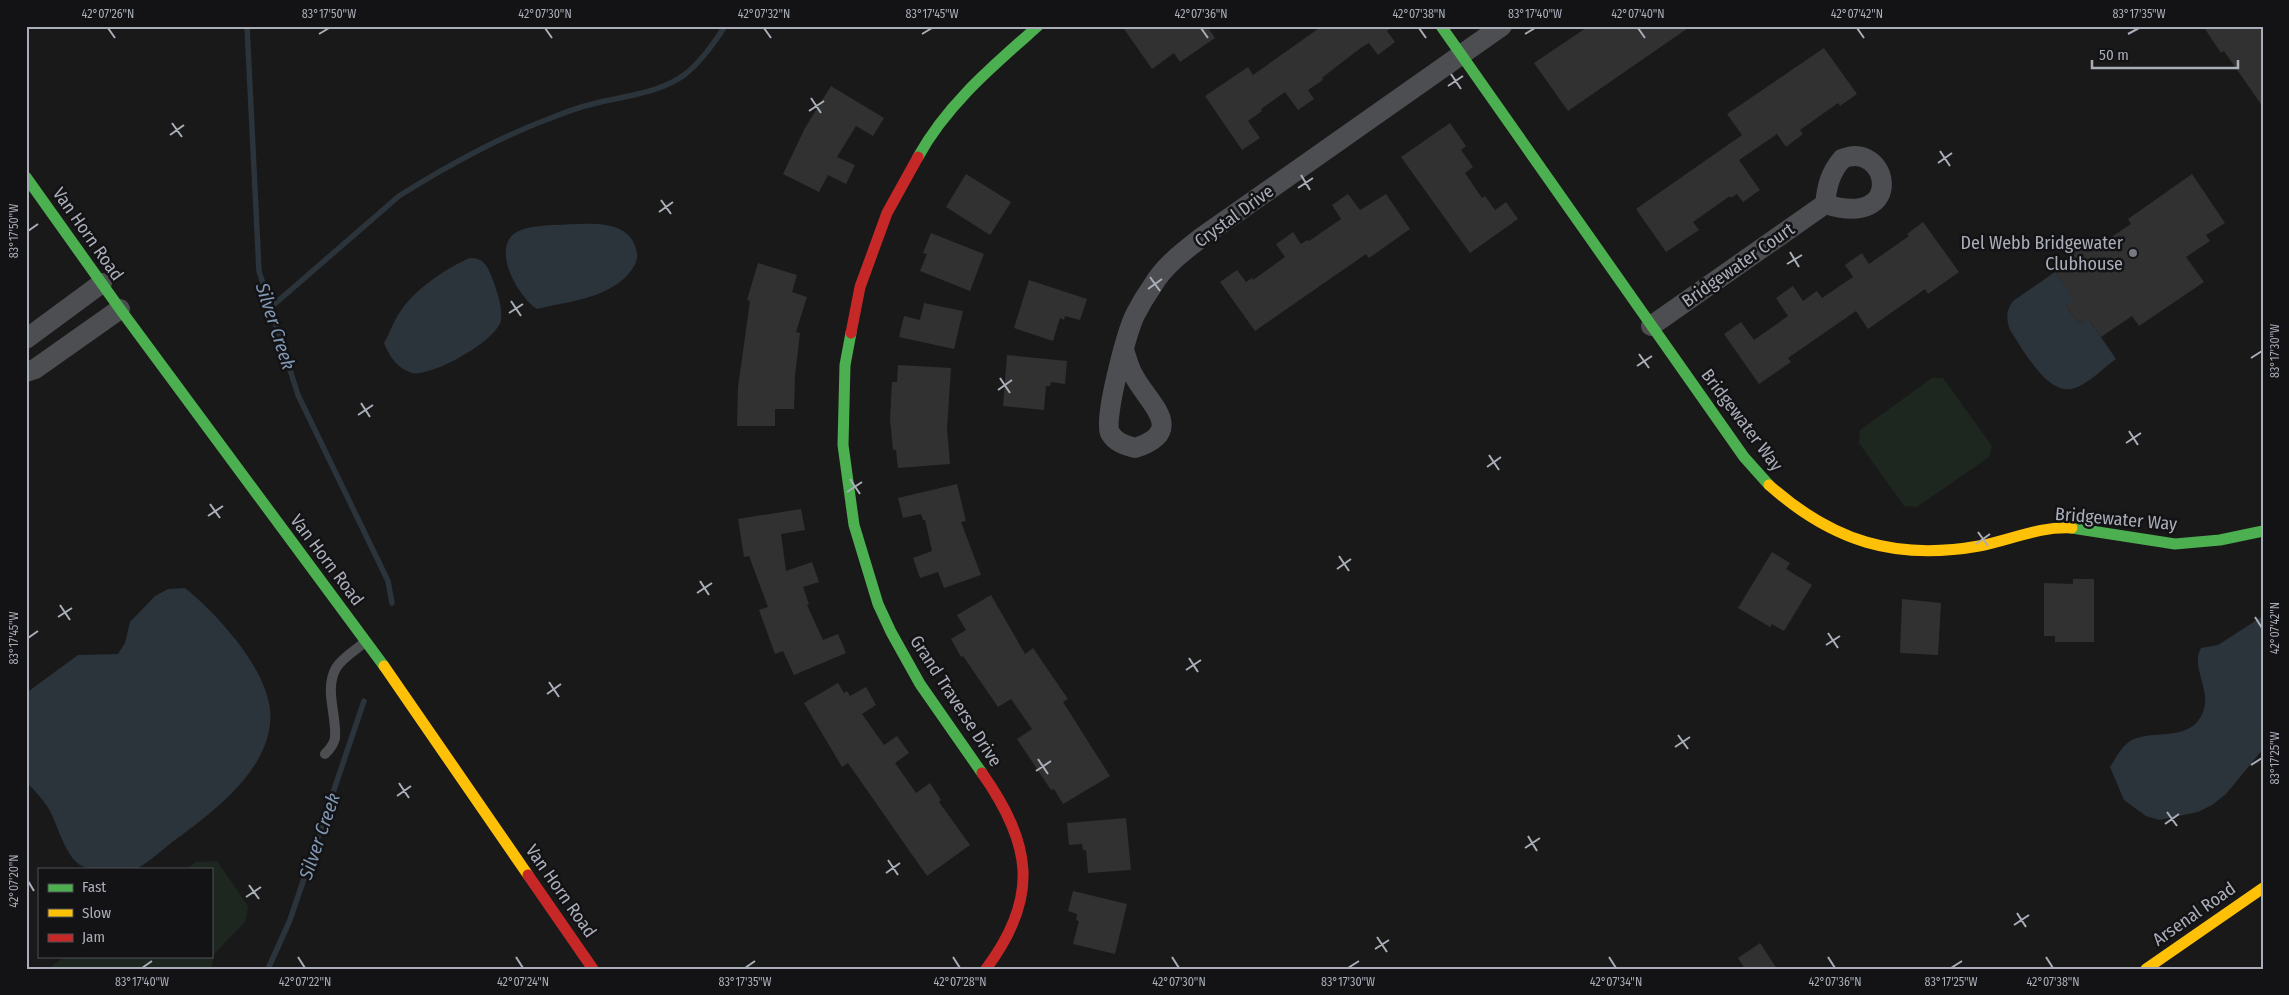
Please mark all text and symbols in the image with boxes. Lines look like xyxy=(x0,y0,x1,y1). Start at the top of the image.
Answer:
text: 42°07'26"N xyxy=(82,7,134,21)
text: 83°17'50"W xyxy=(302,7,356,21)
text: 42°07'30"N xyxy=(518,7,572,21)
text: 42°07'32"N xyxy=(738,7,790,21)
text: 83°17'45"W xyxy=(906,7,959,21)
text: 42°07'36"N xyxy=(1175,7,1227,21)
text: 42°07'38"N xyxy=(1392,7,1446,21)
text: 83°17'40"W xyxy=(1508,7,1562,21)
text: 42°07'40"N xyxy=(1611,7,1665,21)
text: 42°07'42"N xyxy=(1831,7,1883,21)
text: 83°17'35"W xyxy=(2112,7,2166,21)
scale bar xyxy=(2092,38,2238,70)
text: 50 m xyxy=(2099,46,2129,64)
street label: Crystal Drive xyxy=(1190,180,1278,252)
street label: Van Horn Road xyxy=(48,183,128,285)
text: 83°17'50"W xyxy=(7,204,21,258)
street label: Bridgewater Court xyxy=(1677,218,1799,312)
place label: Del Webb Bridgewater Clubhouse xyxy=(1961,232,2124,275)
marker: Del Webb Bridgewater Clubhouse xyxy=(2127,247,2139,259)
water label: Silver Creek xyxy=(250,279,300,372)
text: 83°17'30"W xyxy=(2268,324,2282,378)
street label: Bridgewater Way xyxy=(1696,365,1788,475)
street label: Bridgewater Way xyxy=(2054,503,2178,535)
street label: Van Horn Road xyxy=(286,510,368,610)
text: 42°07'42"N xyxy=(2268,602,2282,654)
text: 83°17'45"W xyxy=(7,611,21,665)
street label: Grand Traverse Drive xyxy=(905,631,1007,771)
text: 83°17'25"W xyxy=(2268,731,2282,785)
water label: Silver Creek xyxy=(294,790,345,883)
street label: Van Horn Road xyxy=(521,840,601,942)
text: 42°07'20"N xyxy=(7,854,21,908)
legend xyxy=(38,868,212,958)
street label: Arsenal Road xyxy=(2148,877,2240,951)
text: Fast xyxy=(82,878,106,896)
text: Slow xyxy=(82,904,111,922)
text: Jam xyxy=(82,928,105,946)
text: 83°17'40"W xyxy=(115,975,169,989)
text: 42°07'22"N xyxy=(279,975,331,989)
text: 42°07'24"N xyxy=(497,975,549,989)
text: 83°17'35"W xyxy=(718,975,772,989)
text: 42°07'28"N xyxy=(934,975,986,989)
text: 42°07'30"N xyxy=(1152,975,1206,989)
text: 83°17'30"W xyxy=(1321,975,1375,989)
text: 42°07'34"N xyxy=(1590,975,1642,989)
text: 42°07'36"N xyxy=(1809,975,1861,989)
text: 83°17'25"W xyxy=(1924,975,1978,989)
text: 42°07'38"N xyxy=(2026,975,2080,989)

